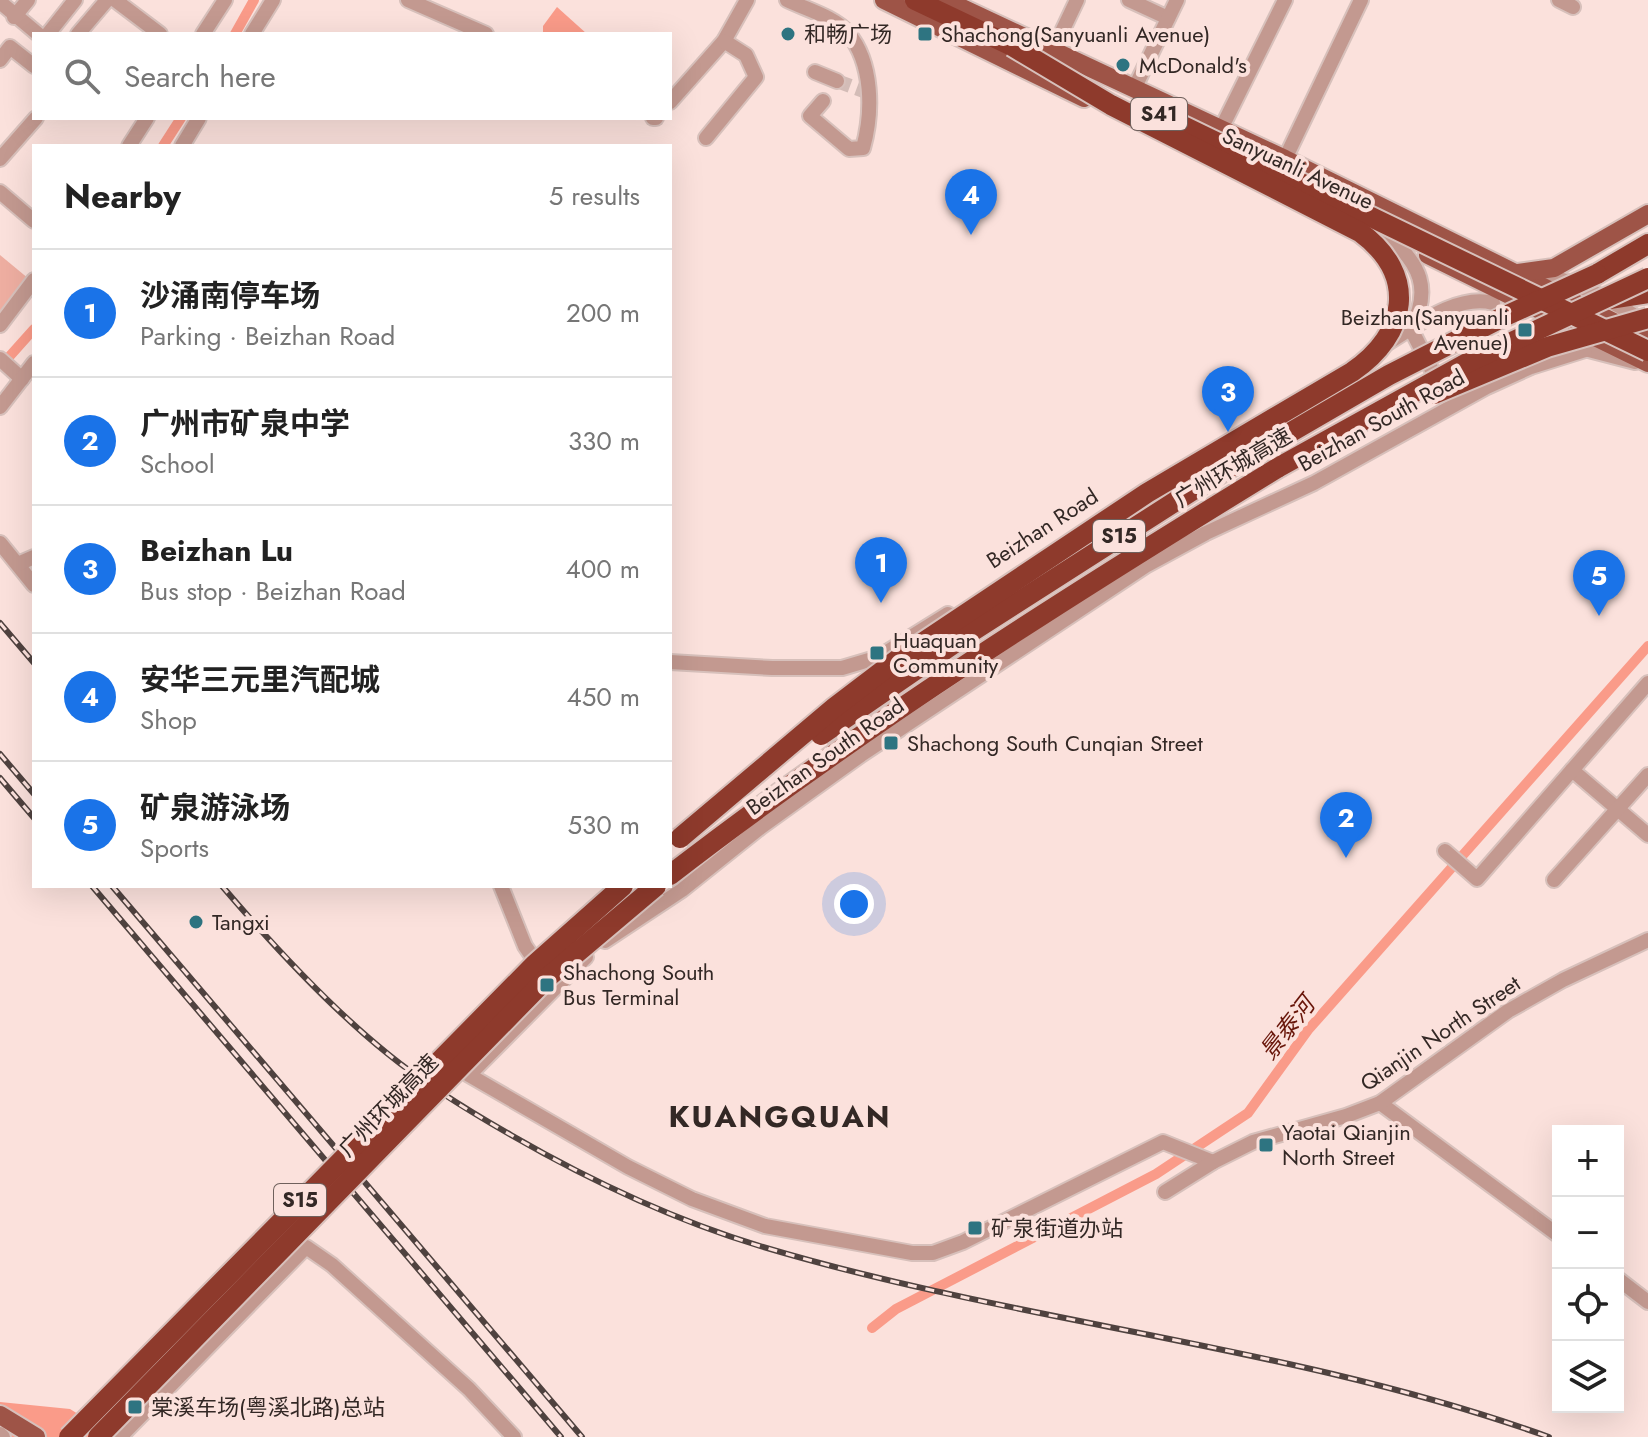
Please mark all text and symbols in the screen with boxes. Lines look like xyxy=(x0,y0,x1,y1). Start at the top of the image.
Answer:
place label: 和畅广场 xyxy=(804,18,892,50)
place label: Shachong(Sanyuanli Avenue) xyxy=(941,18,1210,50)
marker: 和畅广场 xyxy=(779,25,797,43)
marker: Shachong(Sanyuanli Avenue) xyxy=(916,25,934,43)
search box xyxy=(32,32,672,120)
place label: McDonald's xyxy=(1139,49,1247,81)
icon: search xyxy=(60,54,104,98)
text: Search here xyxy=(124,55,276,98)
marker: McDonald's xyxy=(1114,56,1132,74)
road number: S41 xyxy=(1131,98,1187,130)
street label: Sanyuanli Avenue xyxy=(1217,119,1379,217)
pin: 4 xyxy=(945,169,997,235)
text: Nearby xyxy=(64,172,181,221)
text: 5 results xyxy=(549,177,640,215)
text: 沙涌南停车场 xyxy=(140,274,320,317)
text: 1 xyxy=(83,294,97,332)
text: 200 m xyxy=(566,294,640,332)
place label: Beizhan(Sanyuanli Avenue) xyxy=(1341,301,1509,358)
text: Parking · Beizhan Road xyxy=(140,317,395,355)
marker: Beizhan(Sanyuanli Avenue) xyxy=(1516,321,1534,339)
street label: Beizhan South Road xyxy=(1292,361,1470,479)
pin: 3 xyxy=(1202,366,1254,432)
text: 广州市矿泉中学 xyxy=(140,402,350,445)
street label: 广州环城高速 xyxy=(1168,419,1298,515)
text: 2 xyxy=(81,422,99,460)
text: 330 m xyxy=(568,422,640,460)
text: School xyxy=(140,445,215,483)
street label: Beizhan Road xyxy=(980,480,1104,576)
road number: S15 xyxy=(1093,520,1145,552)
text: Beizhan Lu xyxy=(140,529,293,572)
pin: 1 xyxy=(855,537,907,603)
text: 3 xyxy=(82,550,98,588)
text: 400 m xyxy=(566,550,640,588)
pin: 5 xyxy=(1573,550,1625,616)
text: Bus stop · Beizhan Road xyxy=(140,572,406,610)
place label: Huaquan Community xyxy=(893,624,999,681)
marker: Huaquan Community xyxy=(868,644,886,662)
text: 安华三元里汽配城 xyxy=(140,658,380,701)
text: 4 xyxy=(81,678,99,716)
text: 450 m xyxy=(566,678,640,716)
street label: Beizhan South Road xyxy=(740,689,910,823)
text: Shop xyxy=(140,701,197,739)
place label: Shachong South Cunqian Street xyxy=(907,727,1203,759)
marker: Shachong South Cunqian Street xyxy=(882,734,900,752)
text: 矿泉游泳场 xyxy=(140,786,290,829)
pin: 2 xyxy=(1320,792,1372,858)
text: 5 xyxy=(82,806,98,844)
text: 530 m xyxy=(567,806,640,844)
text: Sports xyxy=(140,829,209,867)
your location xyxy=(834,884,874,924)
place label: Tangxi xyxy=(212,906,270,938)
marker: Tangxi xyxy=(187,913,205,931)
place label: Shachong South Bus Terminal xyxy=(563,956,714,1013)
street label: Qianjin North Street xyxy=(1353,967,1527,1099)
marker: Shachong South Bus Terminal xyxy=(538,976,556,994)
water label: 景泰河 xyxy=(1251,986,1325,1067)
street label: 广州环城高速 xyxy=(331,1046,445,1164)
district label: KUANGQUAN xyxy=(668,1095,892,1138)
place label: Yaotai Qianjin North Street xyxy=(1282,1116,1411,1173)
map controls xyxy=(1552,1125,1624,1413)
button: + xyxy=(1552,1125,1624,1197)
marker: Yaotai Qianjin North Street xyxy=(1257,1136,1275,1154)
road number: S15 xyxy=(274,1184,326,1216)
button: − xyxy=(1552,1197,1624,1269)
place label: 矿泉街道办站 xyxy=(991,1212,1123,1244)
marker: 矿泉街道办站 xyxy=(966,1219,984,1237)
button: locate xyxy=(1552,1269,1624,1341)
button: layers xyxy=(1552,1341,1624,1413)
place label: 棠溪车场(粤溪北路)总站 xyxy=(151,1391,385,1423)
marker: 棠溪车场(粤溪北路)总站 xyxy=(126,1398,144,1416)

